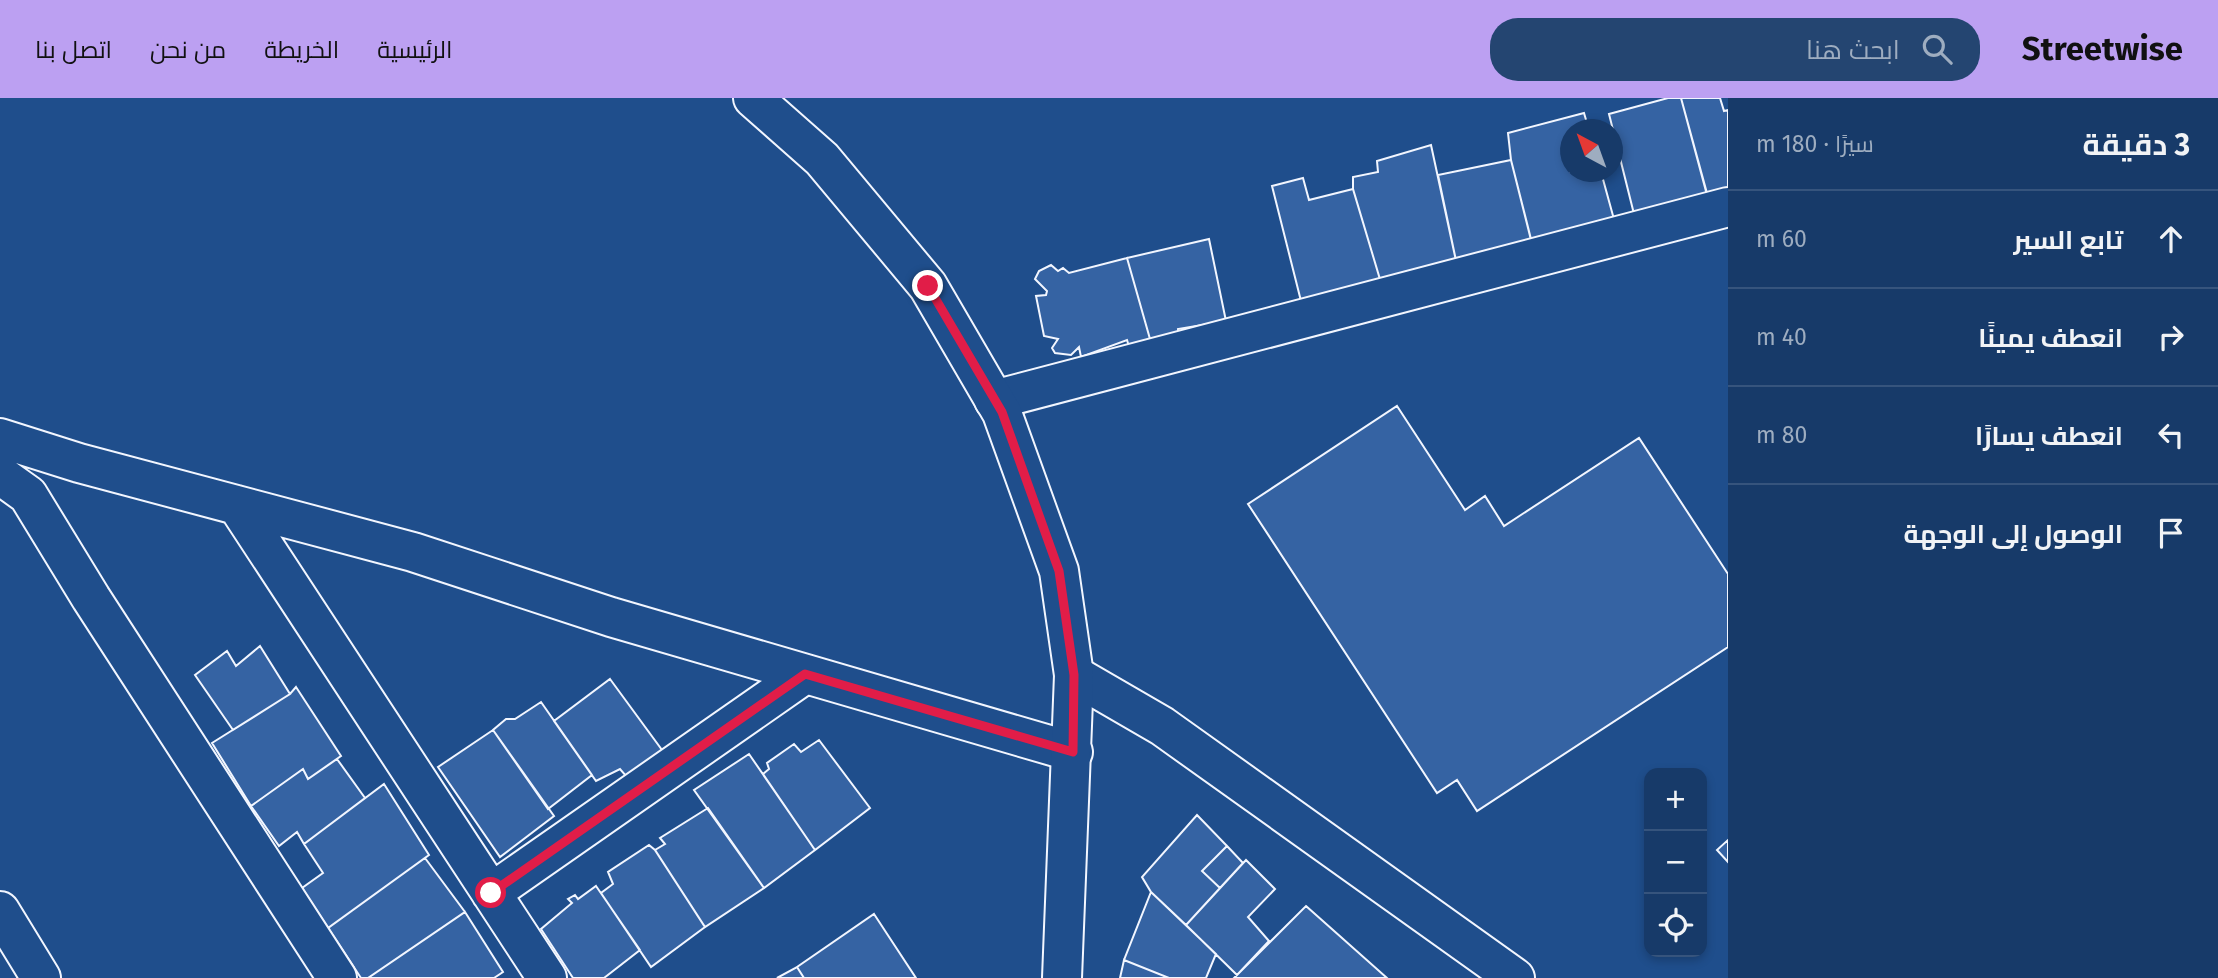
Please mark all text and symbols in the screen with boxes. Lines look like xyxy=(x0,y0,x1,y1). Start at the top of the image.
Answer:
search box xyxy=(1490,18,1980,81)
text: Streetwise xyxy=(2022,29,2183,69)
icon: search xyxy=(1918,30,1956,68)
text: ابحث هنا xyxy=(1806,35,1900,66)
text: اتصل بنا xyxy=(35,36,112,64)
text: من نحن xyxy=(150,36,226,64)
text: الخريطة xyxy=(264,36,339,64)
text: الرئيسية xyxy=(377,36,452,64)
north arrow xyxy=(1560,119,1623,182)
text: 3 دقيقة xyxy=(2082,127,2190,163)
text: سيرًا · 180 m xyxy=(1756,130,1874,158)
icon: ahead xyxy=(2152,220,2190,258)
text: 60 m xyxy=(1756,225,1807,253)
text: تابع السير xyxy=(2013,225,2123,256)
route end xyxy=(912,270,943,301)
icon: right xyxy=(2152,318,2190,356)
text: 40 m xyxy=(1756,323,1807,351)
text: انعطف يمينًا xyxy=(1978,323,2123,354)
icon: left xyxy=(2152,416,2190,454)
text: 80 m xyxy=(1756,421,1807,449)
text: انعطف يسارًا xyxy=(1975,421,2123,452)
icon: arrive xyxy=(2152,514,2190,552)
text: الوصول إلى الوجهة xyxy=(1904,519,2123,550)
map controls xyxy=(1644,768,1707,957)
button: + xyxy=(1644,768,1707,831)
button: − xyxy=(1644,831,1707,894)
route start xyxy=(475,877,506,908)
button: locate xyxy=(1644,894,1707,957)

